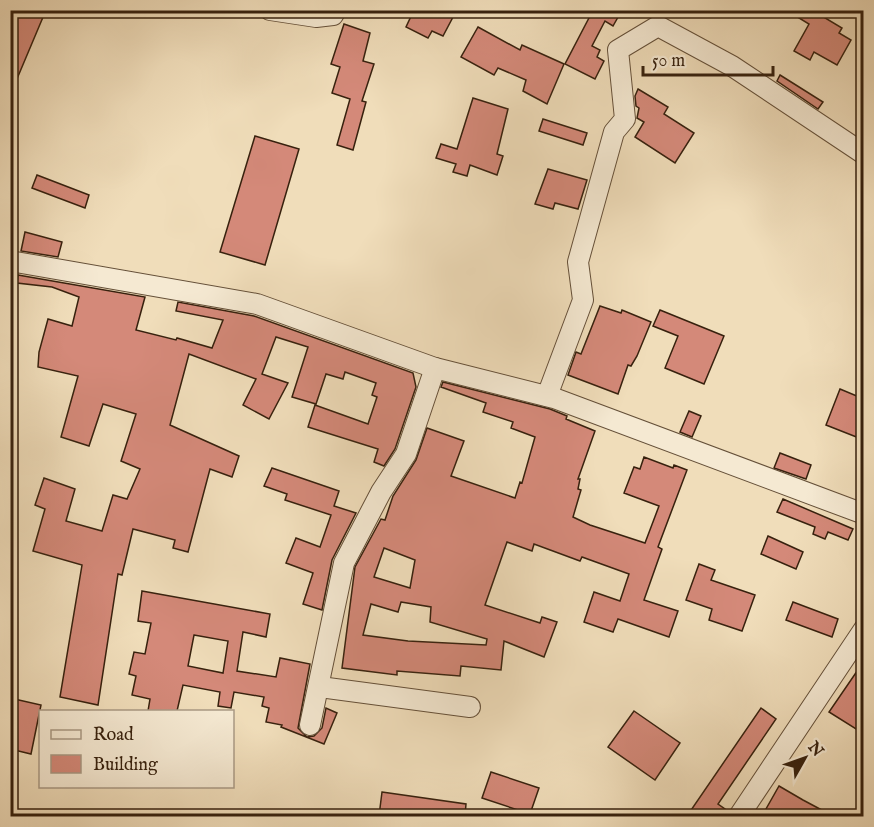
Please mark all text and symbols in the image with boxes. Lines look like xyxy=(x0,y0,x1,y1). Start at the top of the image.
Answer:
scale bar xyxy=(643,39,774,77)
text: 50 m xyxy=(652,50,685,73)
legend xyxy=(39,710,234,788)
text: Road xyxy=(93,724,134,747)
north arrow xyxy=(775,728,835,788)
text: N xyxy=(802,737,827,761)
text: Building xyxy=(93,754,158,777)

